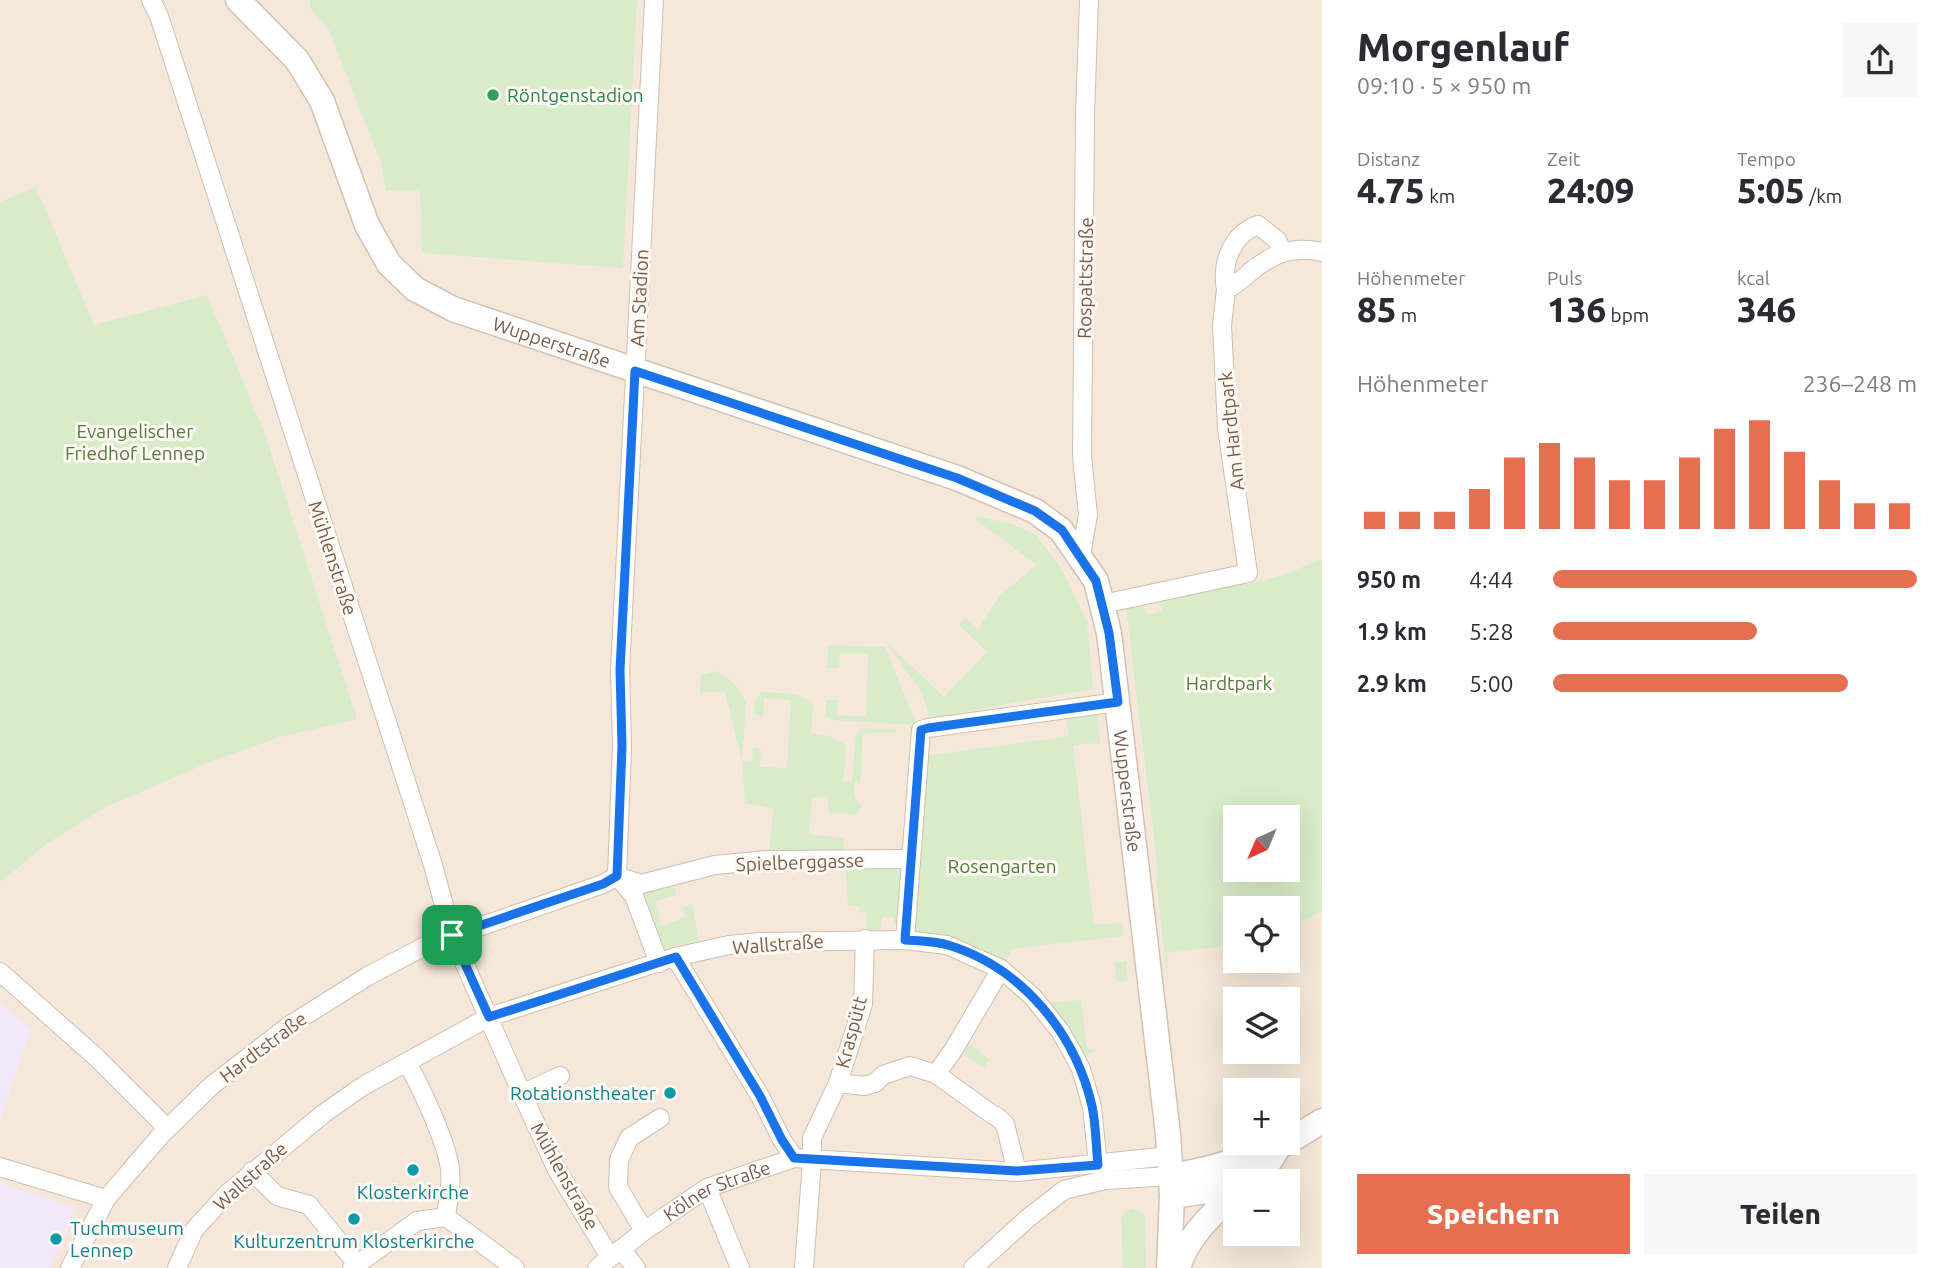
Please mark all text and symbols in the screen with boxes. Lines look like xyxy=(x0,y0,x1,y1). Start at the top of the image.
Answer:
button: share xyxy=(1843,23,1917,97)
text: Morgenlauf xyxy=(1357,26,1569,68)
text: 09:10 · 5 × 950 m xyxy=(1357,73,1531,98)
place label: Röntgenstadion xyxy=(507,84,644,106)
marker: Röntgenstadion xyxy=(485,87,501,103)
text: Distanz xyxy=(1357,148,1420,170)
text: Zeit xyxy=(1547,148,1580,170)
text: Tempo xyxy=(1737,148,1796,170)
text: 4.75 xyxy=(1357,170,1425,210)
text: 24:09 xyxy=(1547,170,1635,210)
text: 5:05 xyxy=(1737,170,1805,210)
text: km xyxy=(1425,185,1455,207)
text: /km xyxy=(1805,185,1842,207)
street label: Rospattstraße xyxy=(1073,217,1097,339)
street label: Am Stadion xyxy=(625,249,653,347)
text: Höhenmeter xyxy=(1357,267,1466,289)
text: Puls xyxy=(1547,267,1582,289)
text: kcal xyxy=(1737,267,1770,289)
text: 85 xyxy=(1357,289,1396,329)
text: 136 xyxy=(1547,289,1606,329)
text: 346 xyxy=(1737,289,1796,329)
text: m xyxy=(1396,304,1417,326)
text: bpm xyxy=(1606,304,1649,326)
street label: Wupperstraße xyxy=(490,312,613,372)
street label: Am Hardtpark xyxy=(1214,370,1248,492)
text: Höhenmeter xyxy=(1357,371,1488,396)
text: 236–248 m xyxy=(1803,371,1917,396)
park label: Evangelischer Friedhof Lennep xyxy=(65,420,205,464)
street label: Mühlenstraße xyxy=(304,498,362,618)
text: 950 m xyxy=(1357,567,1421,592)
text: 4:44 xyxy=(1469,567,1514,592)
text: 1.9 km xyxy=(1357,619,1427,644)
text: 5:28 xyxy=(1469,619,1514,644)
text: 2.9 km xyxy=(1357,671,1427,696)
text: 5:00 xyxy=(1469,671,1514,696)
park label: Hardtpark xyxy=(1186,672,1273,694)
street label: Wupperstraße xyxy=(1110,729,1146,853)
north arrow xyxy=(1223,805,1300,882)
map controls xyxy=(1223,805,1300,1246)
street label: Spielberggasse xyxy=(735,849,865,875)
park label: Rosengarten xyxy=(947,855,1057,877)
button: locate xyxy=(1223,896,1300,973)
pin xyxy=(422,905,482,965)
icon: arrive xyxy=(433,916,471,954)
street label: Wallstraße xyxy=(732,930,824,958)
button: layers xyxy=(1223,987,1300,1064)
street label: Kraspütt xyxy=(831,993,871,1070)
street label: Hardtstraße xyxy=(215,1007,311,1087)
button: + xyxy=(1223,1078,1300,1155)
place label: Rotationstheater xyxy=(510,1082,656,1104)
marker: Rotationstheater xyxy=(662,1085,678,1101)
street label: Mühlenstraße xyxy=(526,1119,604,1233)
street label: Wallstraße xyxy=(209,1137,291,1215)
street label: Kölner Straße xyxy=(659,1156,773,1226)
marker: Klosterkirche xyxy=(405,1162,421,1178)
button: − xyxy=(1223,1169,1300,1246)
button: Speichern xyxy=(1357,1174,1630,1254)
button: Teilen xyxy=(1644,1174,1917,1254)
place label: Klosterkirche xyxy=(357,1181,469,1203)
marker: Kulturzentrum Klosterkirche xyxy=(346,1211,362,1227)
place label: Tuchmuseum Lennep xyxy=(70,1217,184,1261)
place label: Kulturzentrum Klosterkirche xyxy=(233,1230,475,1252)
marker: Tuchmuseum Lennep xyxy=(48,1231,64,1247)

